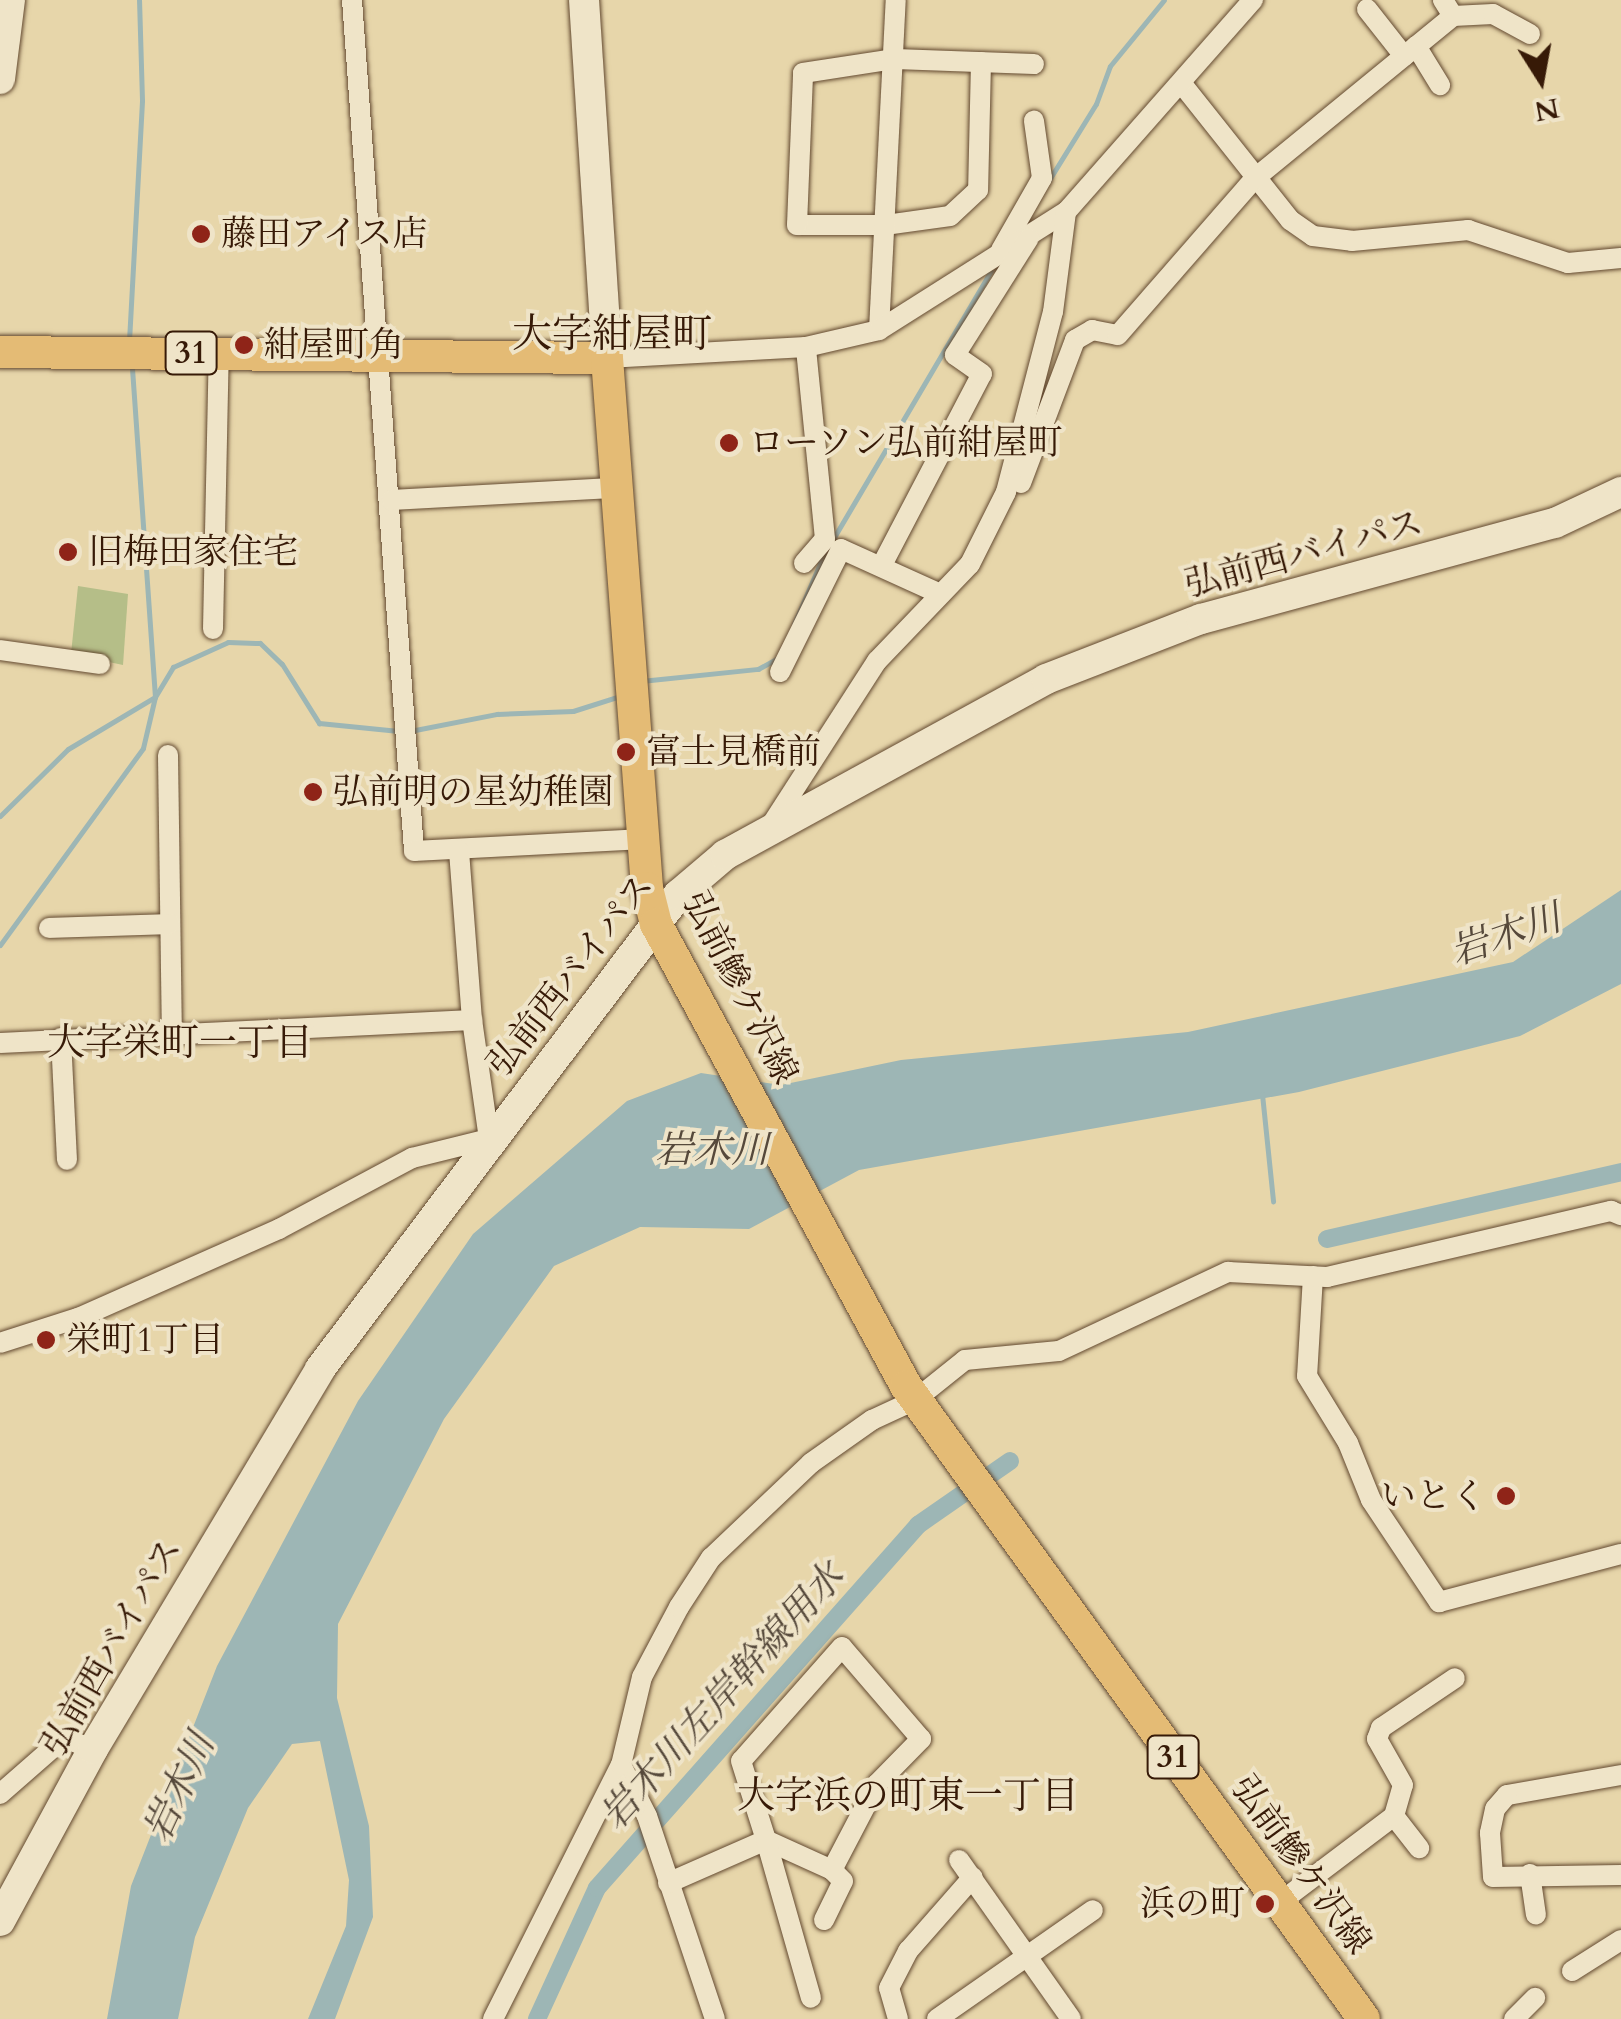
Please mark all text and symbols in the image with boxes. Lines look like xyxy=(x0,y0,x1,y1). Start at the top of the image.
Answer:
north arrow xyxy=(1491,30,1591,130)
text: N xyxy=(1531,88,1562,130)
place label: 藤田アイス店 xyxy=(221,213,431,255)
marker: 藤田アイス店 xyxy=(190,223,212,245)
district label: 大字紺屋町 xyxy=(512,311,712,359)
place label: 紺屋町角 xyxy=(264,324,404,366)
road number: 31 xyxy=(164,326,218,380)
marker: 紺屋町角 xyxy=(233,334,255,356)
place label: ローソン弘前紺屋町 xyxy=(749,422,1064,464)
marker: ローソン弘前紺屋町 xyxy=(718,432,740,454)
street label: 弘前西バイパス xyxy=(1180,502,1428,606)
place label: 旧梅田家住宅 xyxy=(88,531,298,573)
marker: 旧梅田家住宅 xyxy=(57,541,79,563)
place label: 富士見橋前 xyxy=(646,731,821,773)
marker: 富士見橋前 xyxy=(615,741,637,763)
place label: 弘前明の星幼稚園 xyxy=(333,771,613,813)
marker: 弘前明の星幼稚園 xyxy=(302,781,324,803)
street label: 弘前西バイパス xyxy=(479,866,663,1084)
street label: 弘前鰺ケ沢線 xyxy=(674,885,806,1091)
water label: 岩木川 xyxy=(1445,896,1567,976)
district label: 大字栄町一丁目 xyxy=(47,1021,313,1067)
water label: 岩木川 xyxy=(655,1128,769,1174)
place label: 栄町1丁目 xyxy=(66,1319,224,1361)
marker: 栄町1丁目 xyxy=(35,1329,57,1351)
place label: いとく xyxy=(1381,1475,1486,1517)
marker: いとく xyxy=(1495,1485,1517,1507)
street label: 弘前西バイパス xyxy=(33,1530,191,1764)
water label: 岩木川左岸幹線用水 xyxy=(592,1555,854,1839)
water label: 岩木川 xyxy=(135,1727,225,1849)
road number: 31 xyxy=(1146,1730,1200,1784)
street label: 弘前鰺ケ沢線 xyxy=(1222,1768,1380,1962)
district label: 大字浜の町東一丁目 xyxy=(737,1774,1079,1820)
place label: 浜の町 xyxy=(1140,1883,1245,1925)
marker: 浜の町 xyxy=(1254,1893,1276,1915)

